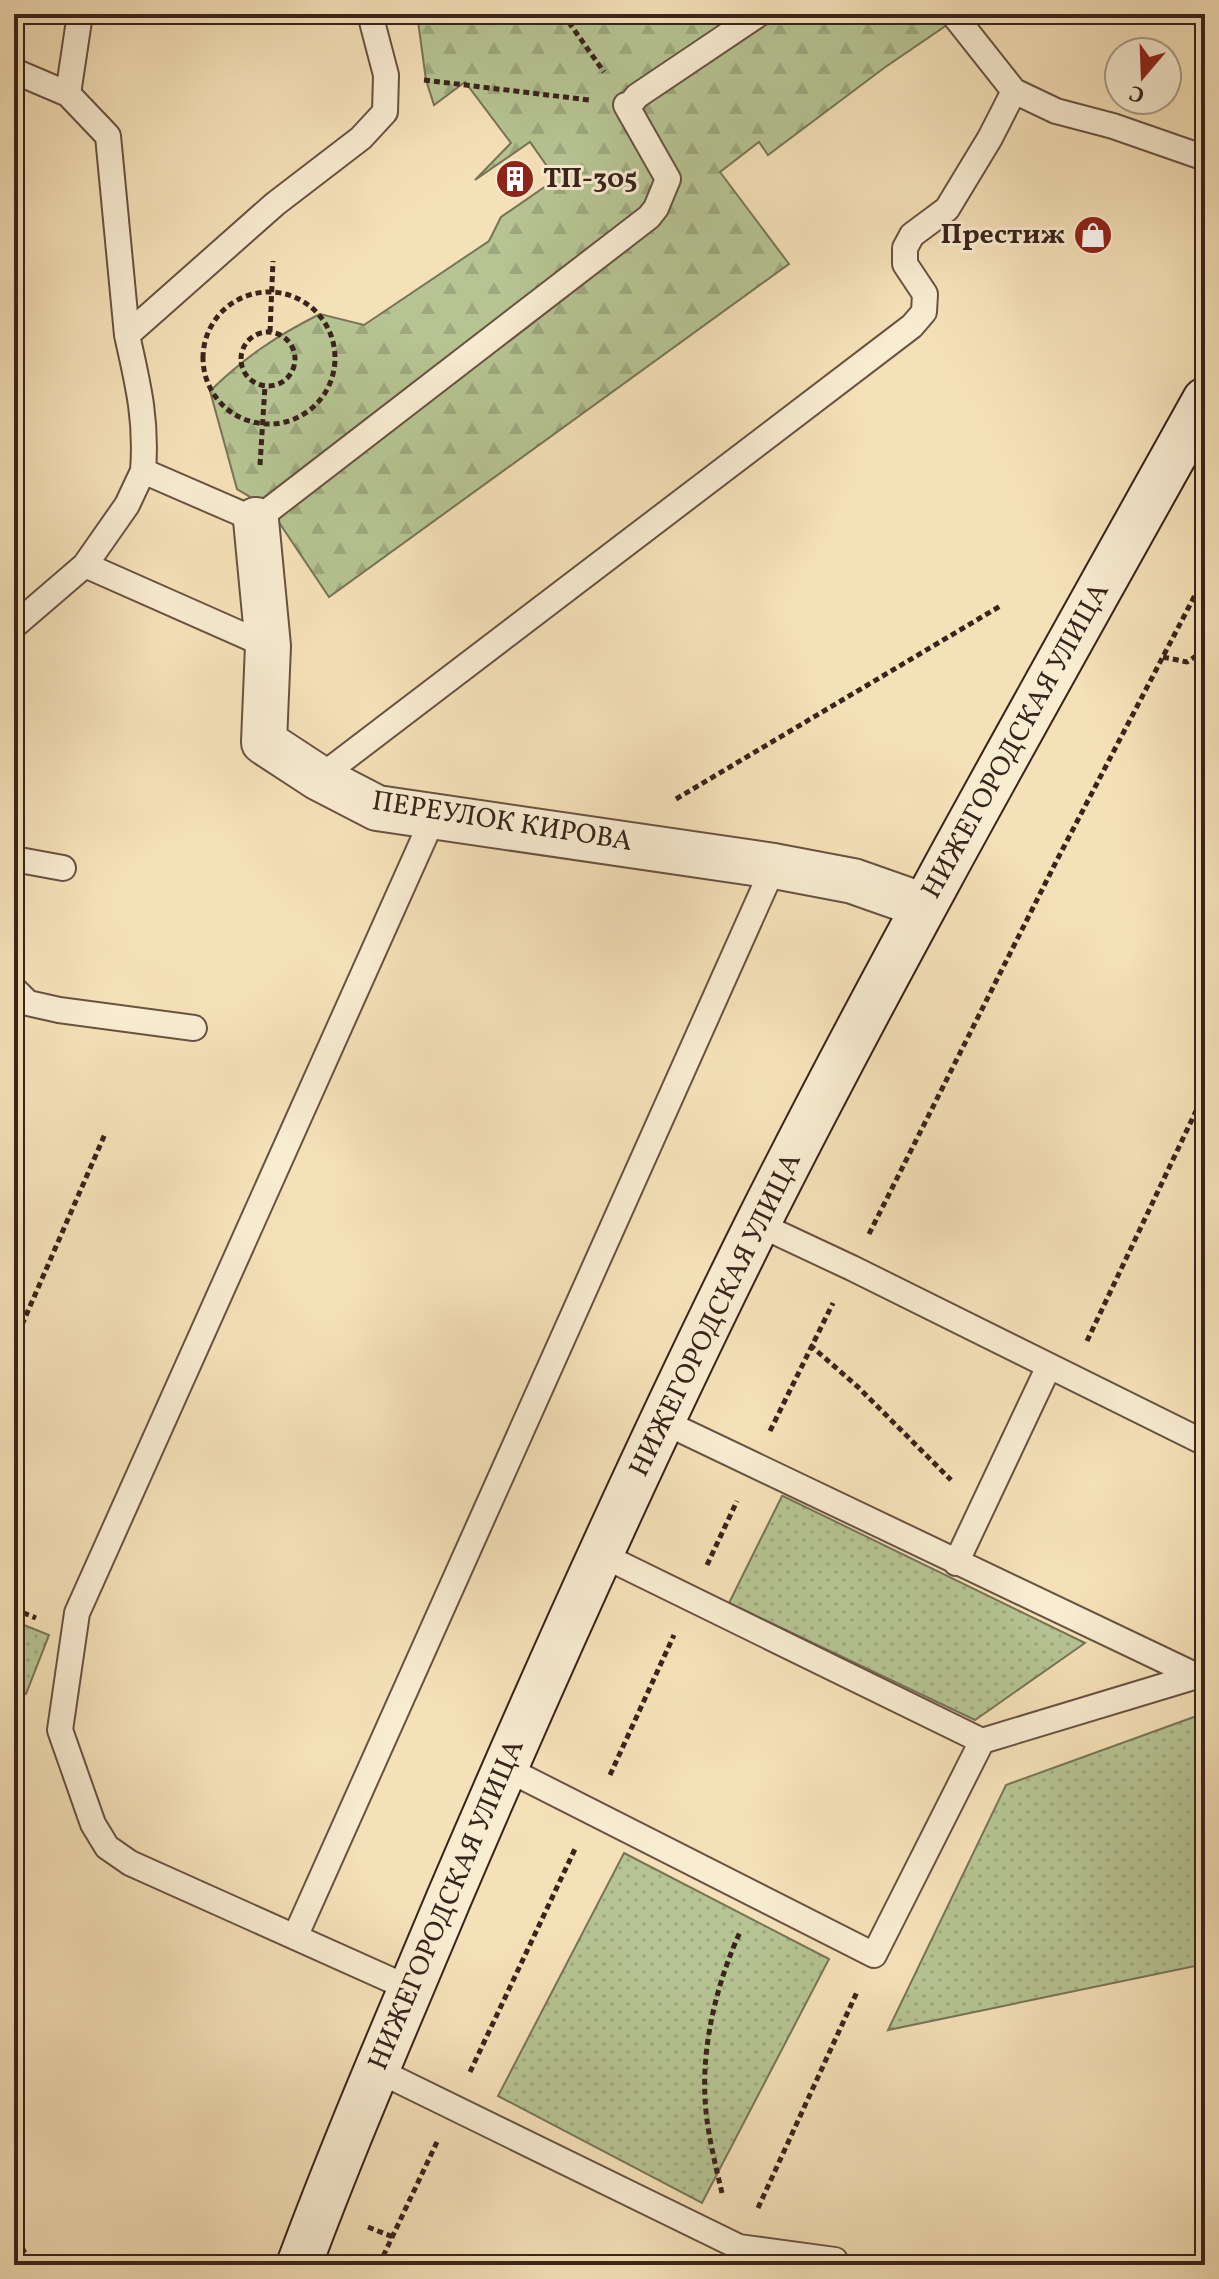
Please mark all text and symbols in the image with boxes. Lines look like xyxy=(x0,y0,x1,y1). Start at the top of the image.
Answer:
north arrow xyxy=(1103,36,1183,116)
text: С xyxy=(1126,76,1149,110)
building icon: ТП-305 xyxy=(494,158,536,200)
place label: ТП-305 xyxy=(543,160,638,199)
shop icon: Престиж xyxy=(1072,214,1114,256)
place label: Престиж xyxy=(940,216,1065,255)
street label: НИЖЕГОРОДСКАЯ УЛИЦА xyxy=(913,576,1119,906)
street label: ПЕРЕУЛОК КИРОВА xyxy=(369,782,635,862)
street label: НИЖЕГОРОДСКАЯ УЛИЦА xyxy=(620,1146,812,1483)
street label: НИЖЕГОРОДСКАЯ УЛИЦА xyxy=(360,1733,535,2076)

